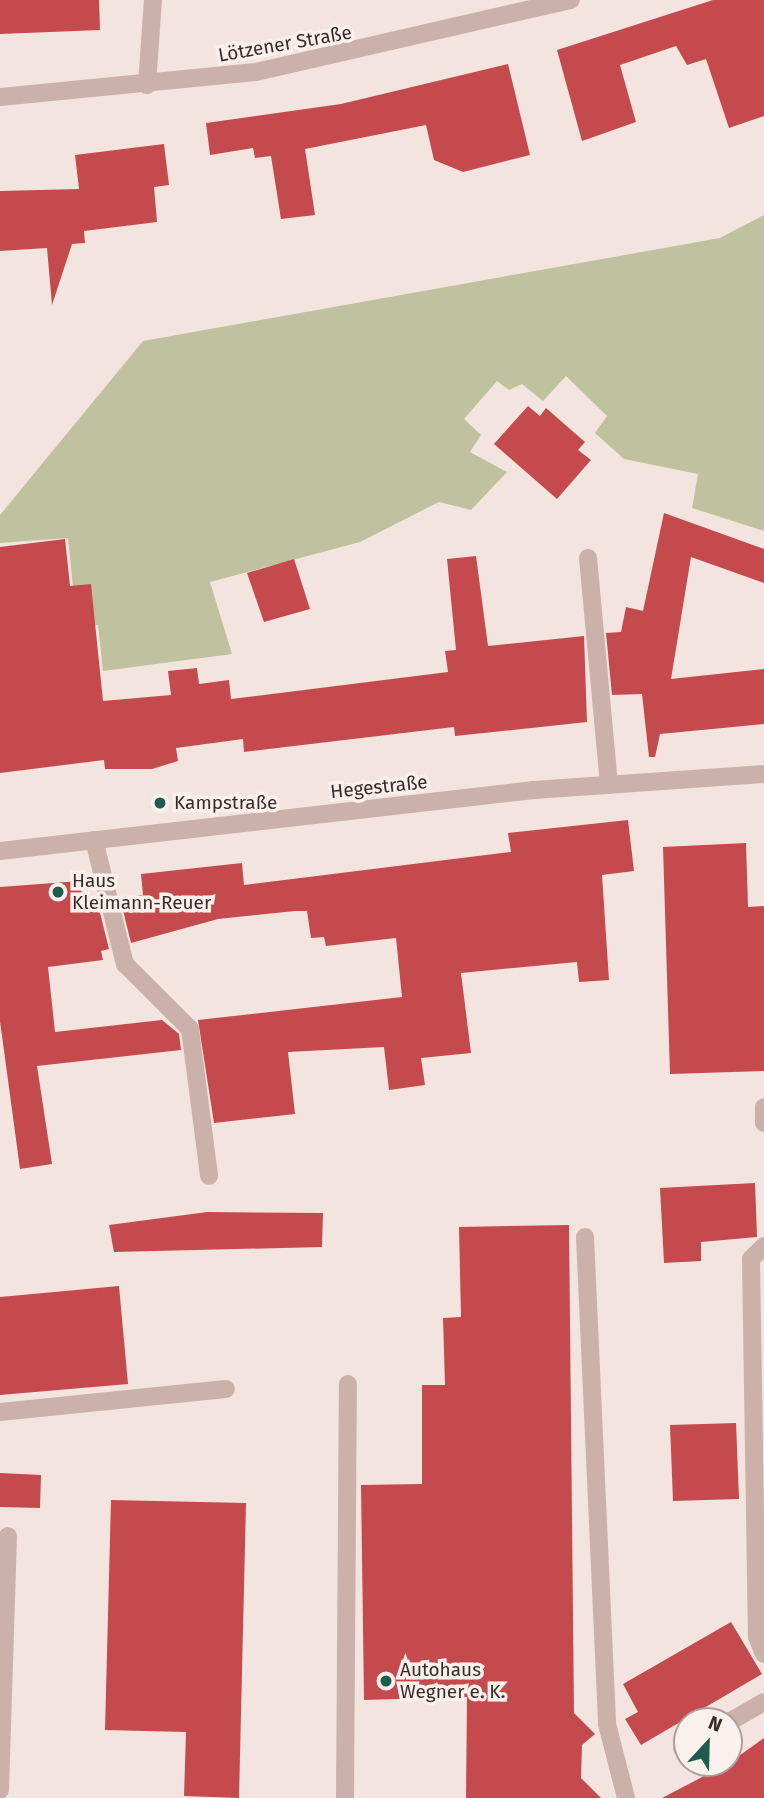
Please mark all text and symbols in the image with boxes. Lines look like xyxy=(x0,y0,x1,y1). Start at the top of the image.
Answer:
street label: Lötzener Straße xyxy=(216,21,354,67)
street label: Hegestraße xyxy=(329,771,429,803)
place label: Kampstraße xyxy=(174,792,277,814)
marker: Kampstraße xyxy=(152,795,168,811)
place label: Haus Kleimann-Reuer xyxy=(72,870,211,914)
marker: Haus Kleimann-Reuer xyxy=(50,884,66,900)
place label: Autohaus Wegner e. K. xyxy=(400,1659,505,1703)
marker: Autohaus Wegner e. K. xyxy=(378,1673,394,1689)
north arrow xyxy=(673,1707,743,1777)
text: N xyxy=(705,1711,725,1737)

